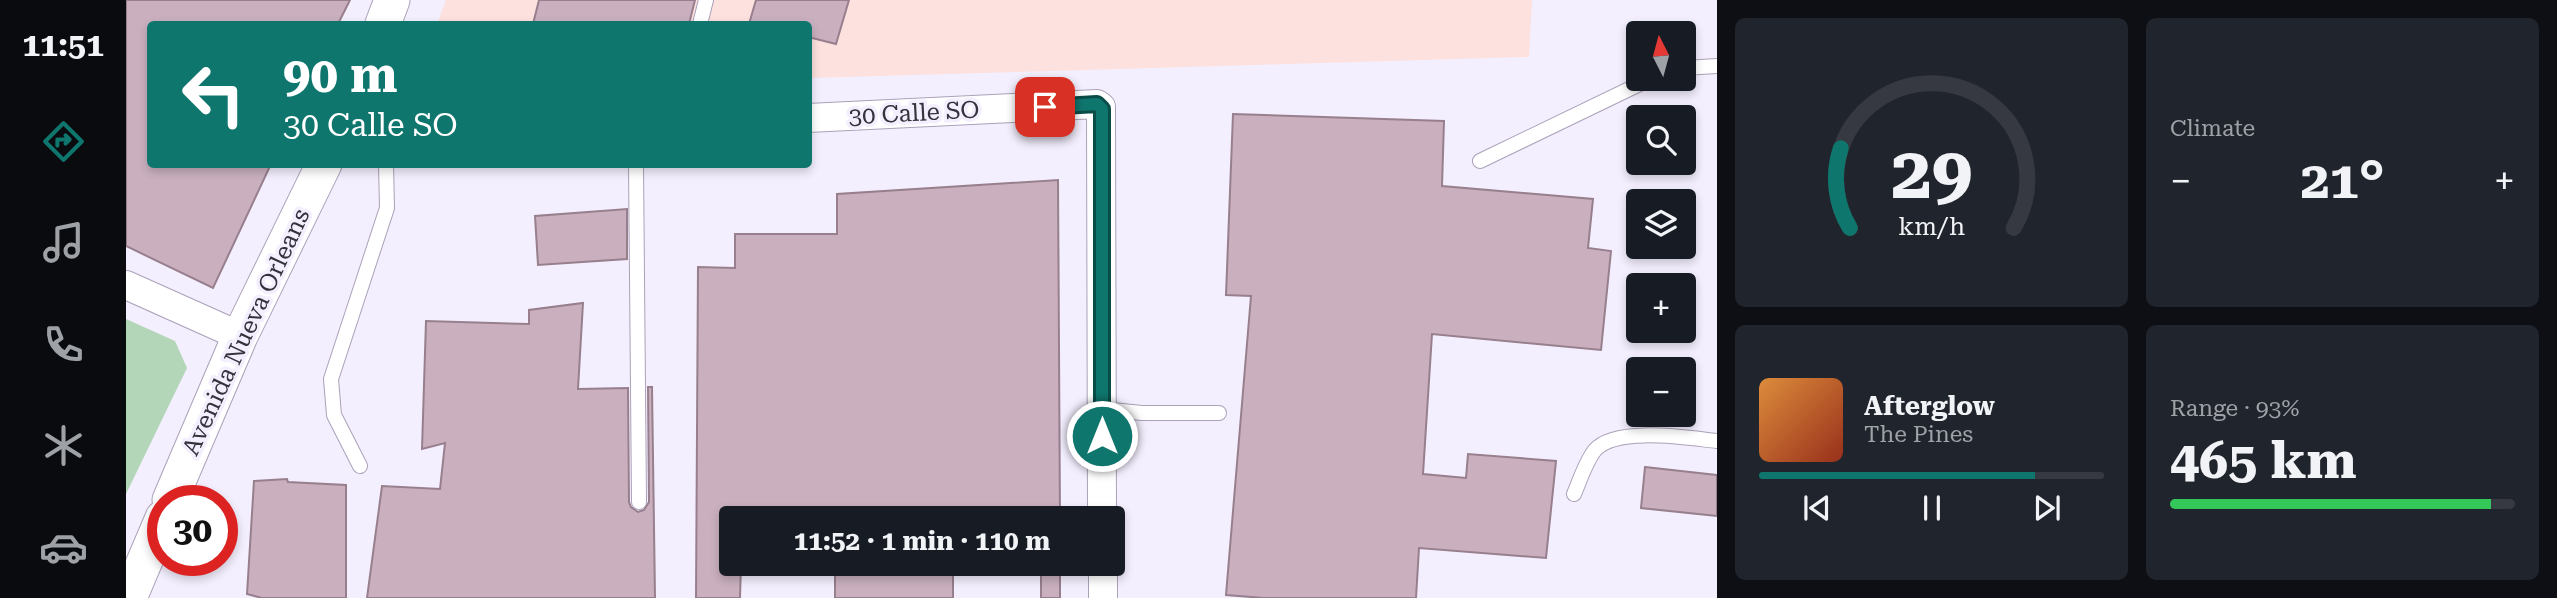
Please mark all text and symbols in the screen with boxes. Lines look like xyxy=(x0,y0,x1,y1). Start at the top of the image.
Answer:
north arrow xyxy=(1626,21,1696,91)
map controls xyxy=(1626,21,1696,427)
text: 11:51 xyxy=(22,26,104,64)
text: 90 m xyxy=(283,47,398,104)
icon: left xyxy=(168,49,259,140)
pin xyxy=(1015,77,1075,137)
icon: arrive xyxy=(1026,88,1064,126)
street label: 30 Calle SO xyxy=(848,96,980,130)
button: search xyxy=(1626,105,1696,175)
text: 30 Calle SO xyxy=(283,106,458,144)
text: Climate xyxy=(2170,115,2255,142)
icon: directions xyxy=(39,117,88,166)
text: 29 xyxy=(1891,132,1972,217)
text: 21° xyxy=(2300,150,2385,211)
text: − xyxy=(2170,159,2191,203)
text: + xyxy=(2494,159,2515,203)
button: layers xyxy=(1626,189,1696,259)
street label: Avenida Nueva Orleans xyxy=(176,204,316,460)
text: km/h xyxy=(1898,212,1965,241)
icon: music xyxy=(39,218,88,267)
button: + xyxy=(1626,273,1696,343)
icon: phone xyxy=(39,320,88,369)
button: − xyxy=(1626,357,1696,427)
text: Afterglow xyxy=(1864,391,1995,421)
text: Range · 93% xyxy=(2170,395,2299,422)
position arrow xyxy=(1065,399,1139,473)
icon: climate xyxy=(39,421,88,470)
text: The Pines xyxy=(1864,421,1973,448)
text: 465 km xyxy=(2170,430,2357,491)
speed limit sign: 30 xyxy=(147,485,238,576)
icon: previous xyxy=(1798,489,1836,527)
icon: pause xyxy=(1913,489,1951,527)
icon: next xyxy=(2028,489,2066,527)
icon: car xyxy=(39,523,88,572)
text: 11:52 · 1 min · 110 m xyxy=(794,526,1050,556)

